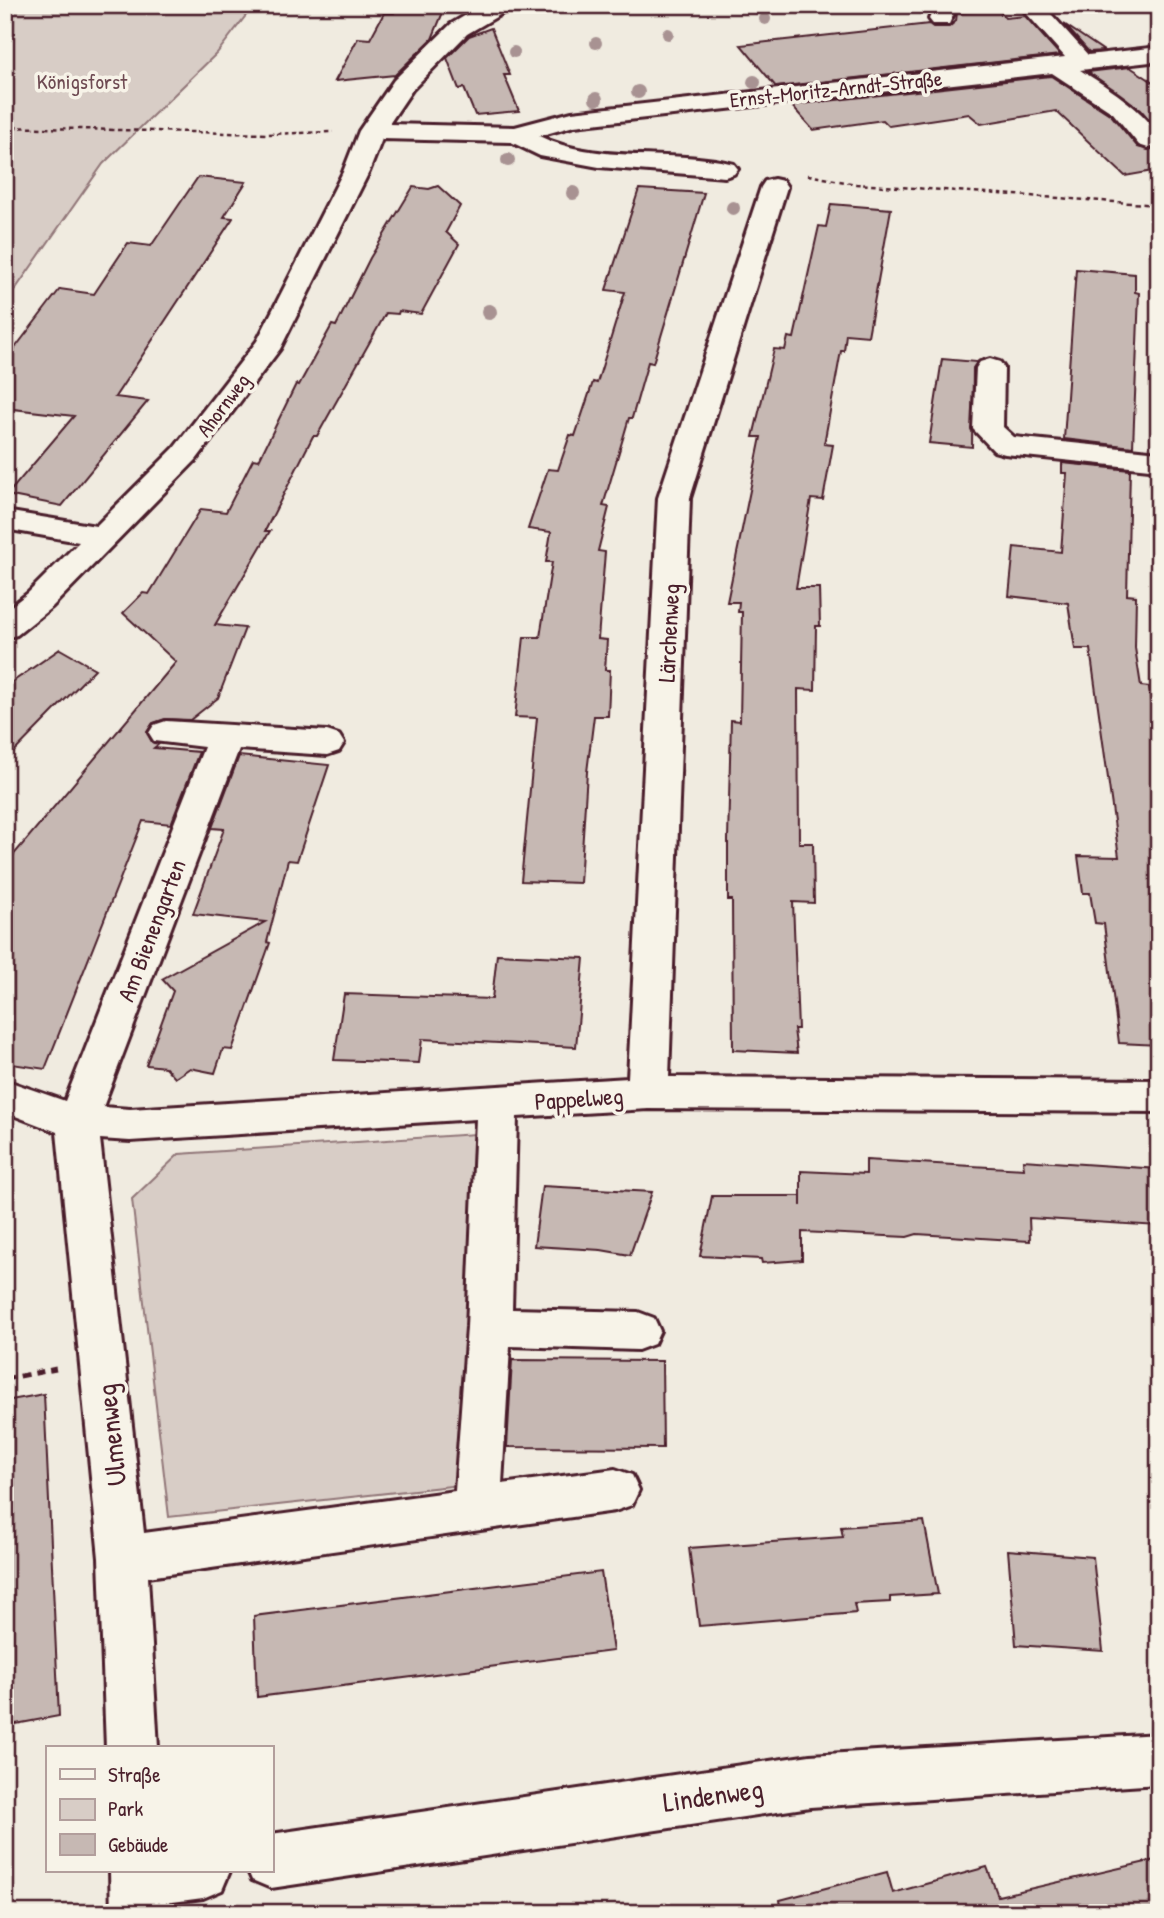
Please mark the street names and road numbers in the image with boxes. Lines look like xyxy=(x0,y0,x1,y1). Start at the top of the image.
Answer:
street label: Ernst-Moritz-Arndt-Straße xyxy=(728,63,944,115)
street label: Ahornweg xyxy=(190,367,256,443)
street label: Lärchenweg xyxy=(649,583,687,683)
street label: Am Bienengarten xyxy=(109,854,193,1006)
street label: Pappelweg xyxy=(534,1079,624,1117)
street label: Ulmenweg xyxy=(87,1382,135,1488)
street label: Lindenweg xyxy=(661,1769,765,1821)

